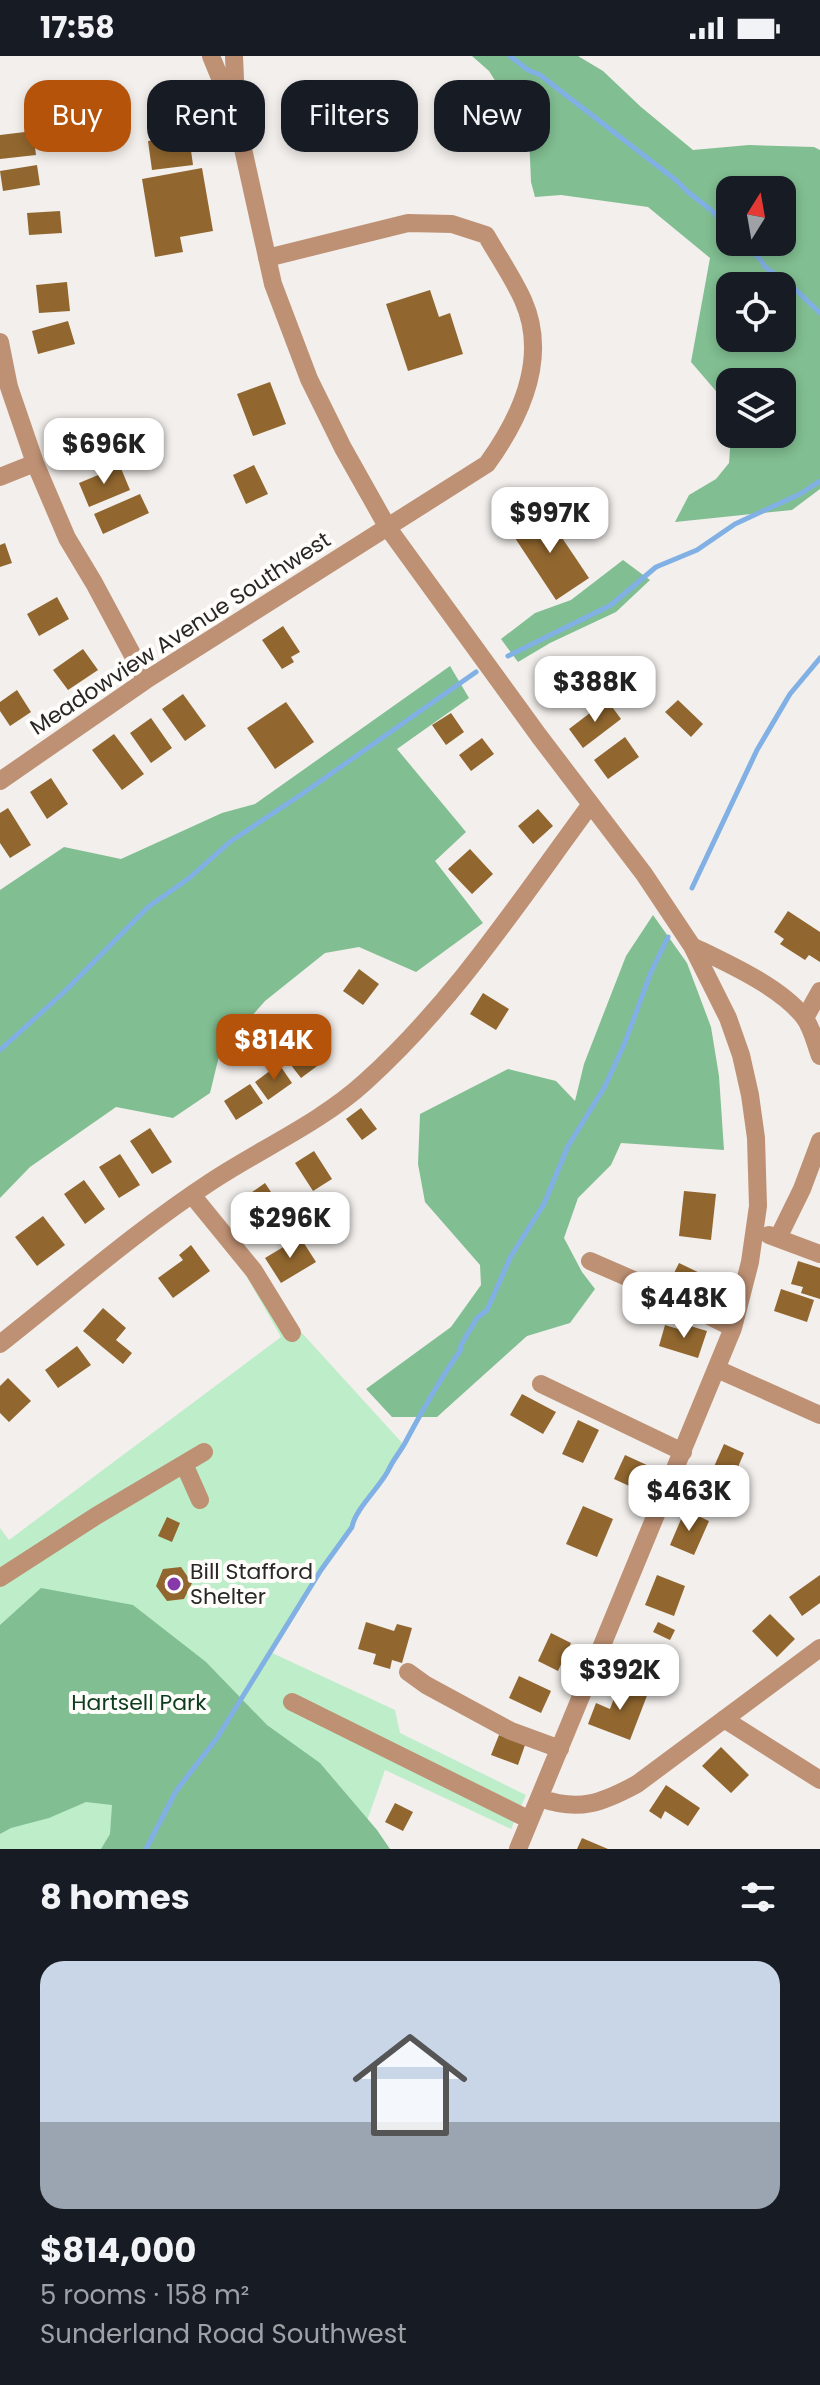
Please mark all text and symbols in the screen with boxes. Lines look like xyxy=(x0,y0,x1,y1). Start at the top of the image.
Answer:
text: 17:58 xyxy=(40,6,115,49)
chip: Buy xyxy=(24,80,131,152)
chip: Rent xyxy=(147,80,265,152)
chip: Filters xyxy=(281,80,418,152)
chip: New xyxy=(434,80,550,152)
north arrow xyxy=(716,176,796,256)
map controls xyxy=(716,176,796,448)
button: locate xyxy=(716,272,796,352)
button: layers xyxy=(716,368,796,448)
pin: $696K xyxy=(48,418,160,486)
text: $696K xyxy=(62,426,146,462)
pin: $997K xyxy=(494,487,606,555)
text: $997K xyxy=(509,495,591,531)
street label: Meadowview Avenue Southwest xyxy=(24,524,337,742)
pin: $388K xyxy=(539,656,651,724)
text: $388K xyxy=(553,664,637,700)
pin: $814K xyxy=(218,1014,330,1082)
text: $814K xyxy=(234,1022,314,1058)
pin: $296K xyxy=(234,1192,346,1260)
text: $296K xyxy=(249,1200,331,1236)
pin: $448K xyxy=(628,1272,740,1340)
text: $448K xyxy=(640,1280,728,1316)
pin: $463K xyxy=(633,1465,745,1533)
text: $463K xyxy=(646,1473,732,1509)
place label: Bill Stafford Shelter xyxy=(190,1556,313,1612)
marker: Bill Stafford Shelter xyxy=(165,1575,183,1593)
pin: $392K xyxy=(564,1644,676,1712)
text: $392K xyxy=(579,1652,661,1688)
park label: Hartsell Park xyxy=(71,1687,207,1718)
text: 8 homes xyxy=(40,1873,190,1921)
icon: filters xyxy=(736,1875,780,1919)
icon: home xyxy=(338,2013,482,2157)
text: $814,000 xyxy=(40,2226,196,2274)
text: 5 rooms · 158 m² xyxy=(40,2277,249,2313)
text: Sunderland Road Southwest xyxy=(40,2316,407,2352)

